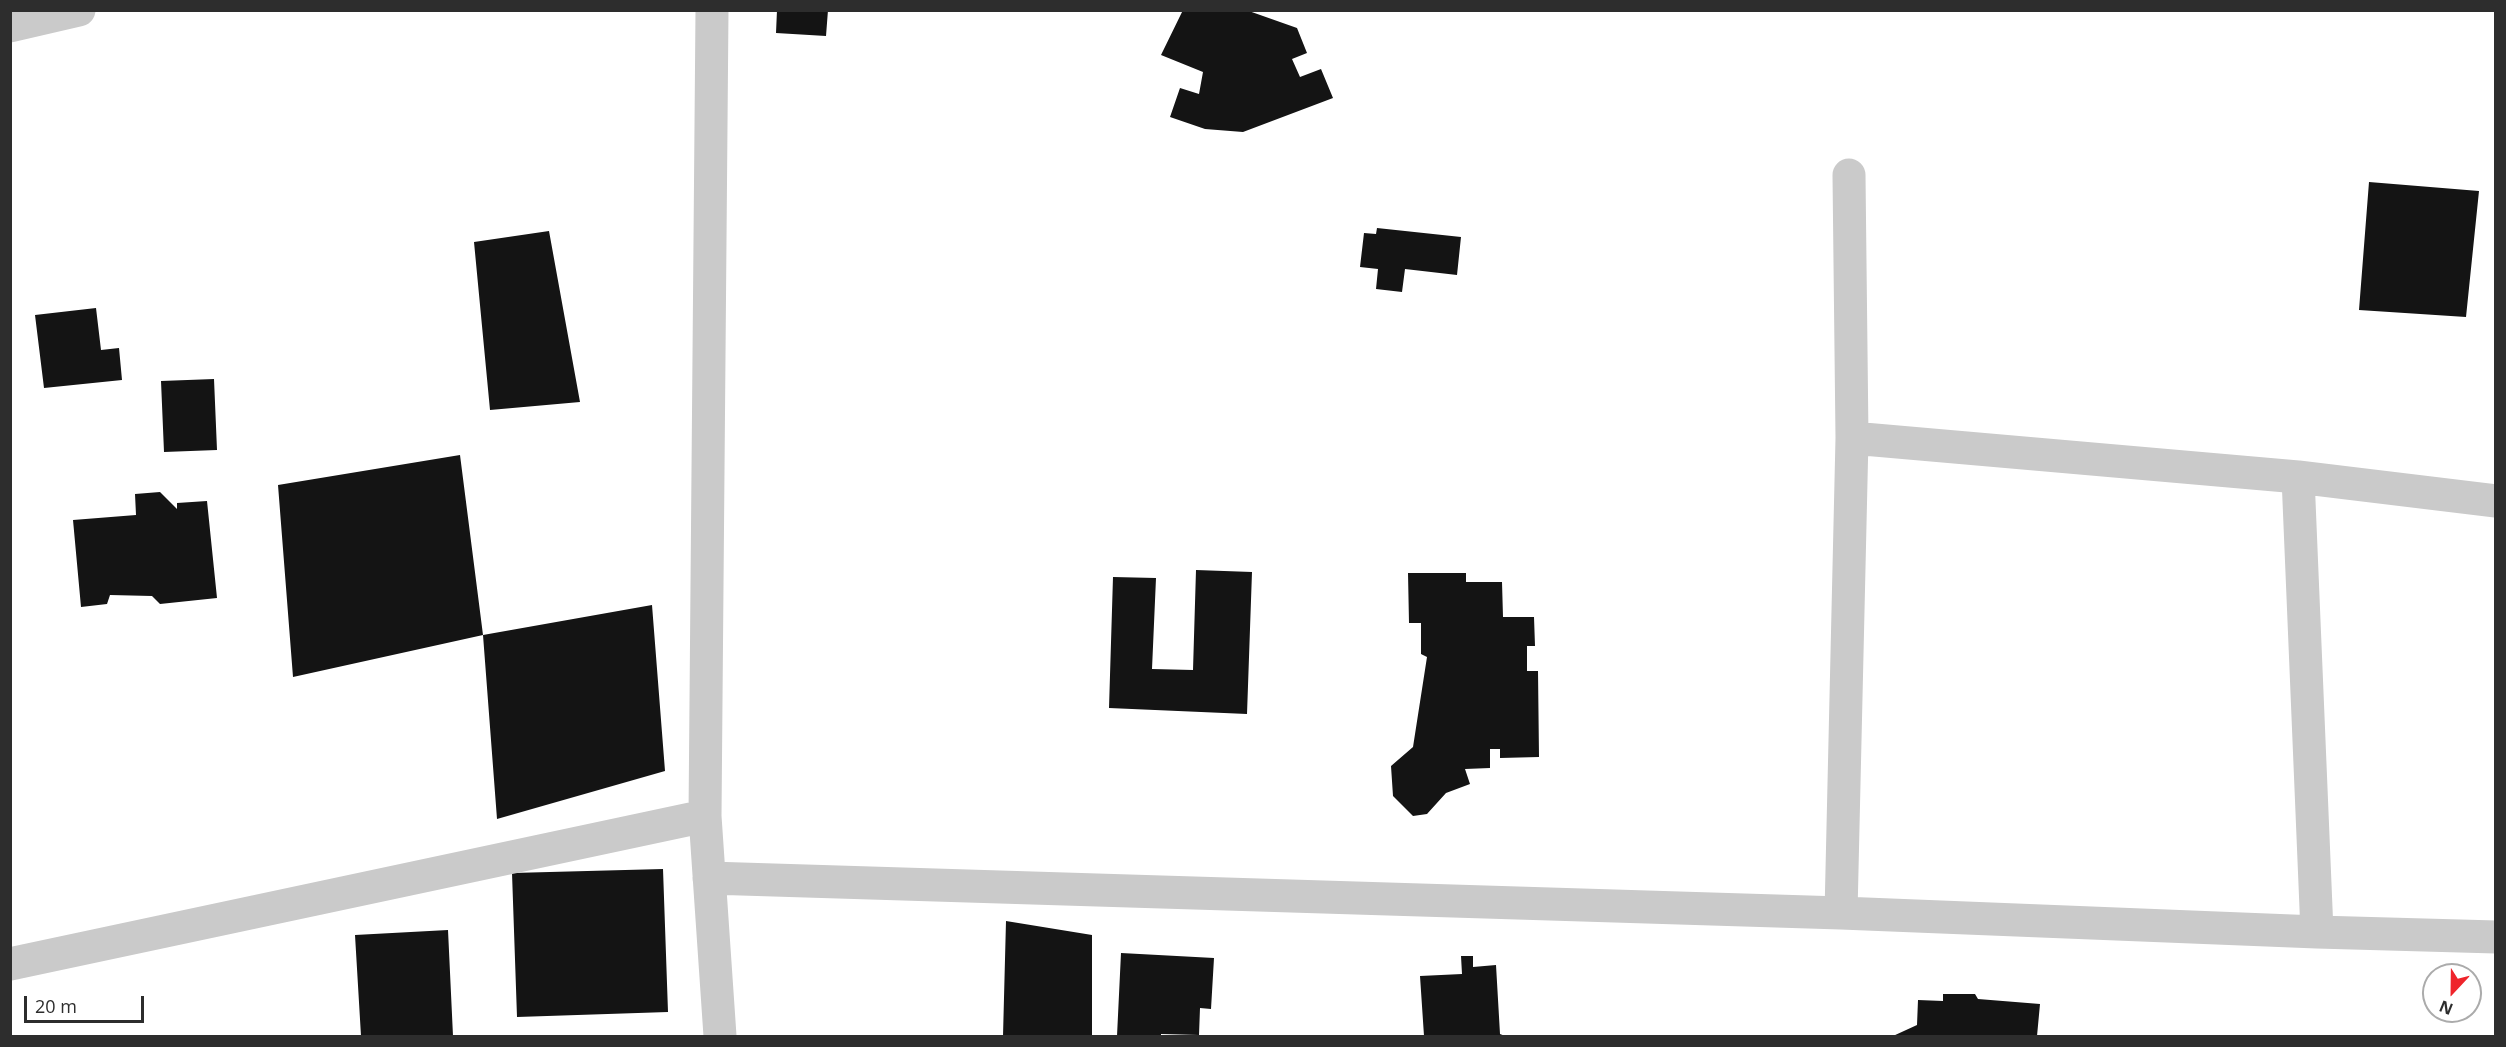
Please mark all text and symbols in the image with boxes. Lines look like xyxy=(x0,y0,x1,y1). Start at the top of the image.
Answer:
north arrow xyxy=(2422,963,2482,1023)
scale bar xyxy=(27,984,147,1022)
text: 20 m xyxy=(35,994,77,1018)
text: N xyxy=(2436,995,2456,1020)

